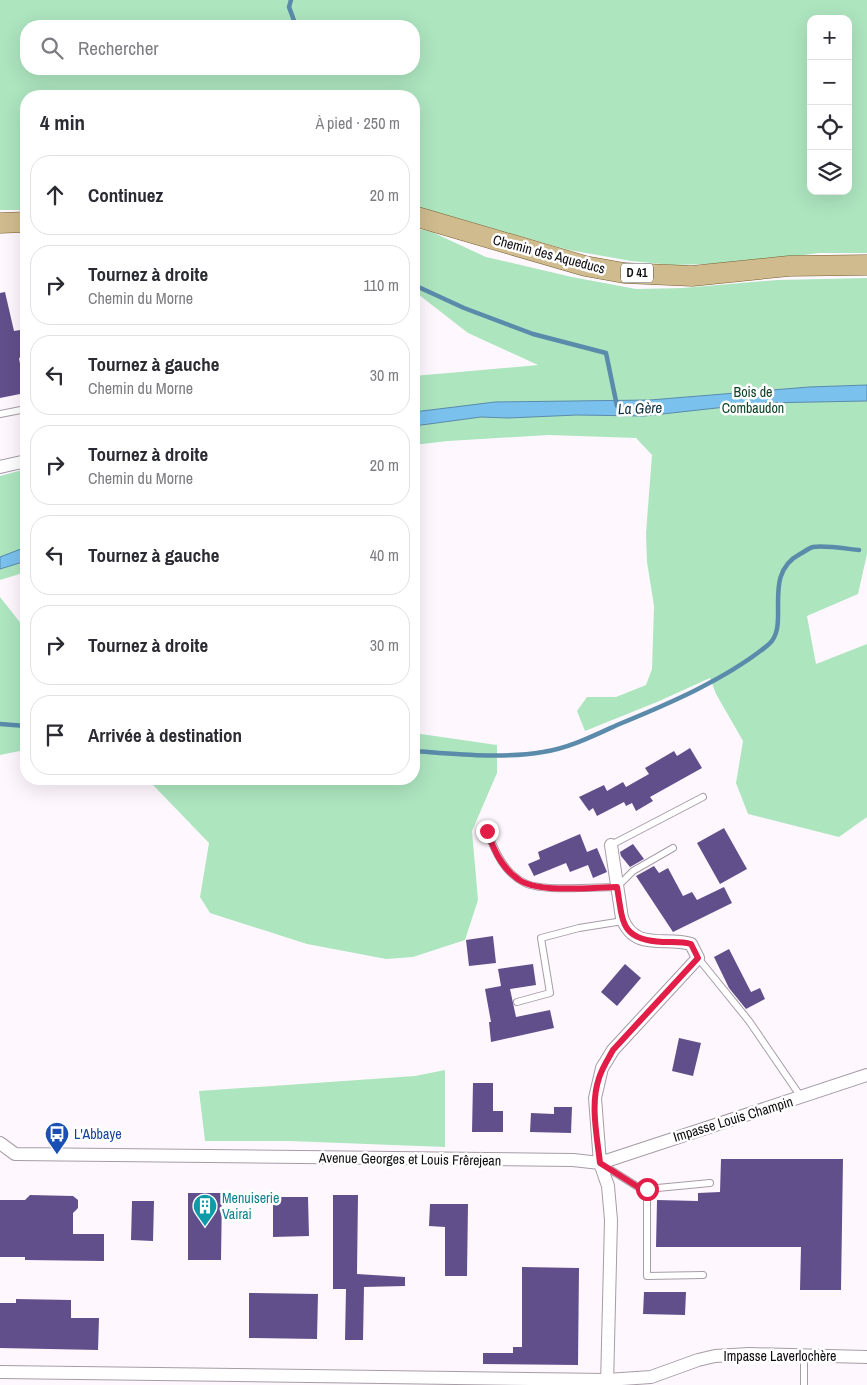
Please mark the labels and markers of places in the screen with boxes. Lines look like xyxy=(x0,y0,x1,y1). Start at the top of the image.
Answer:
bus stop icon: L'Abbaye xyxy=(44,1121,70,1155)
place label: L'Abbaye xyxy=(74,1125,122,1143)
place label: Menuiserie Vairai xyxy=(222,1189,279,1223)
building icon: Menuiserie Vairai xyxy=(192,1193,218,1227)

